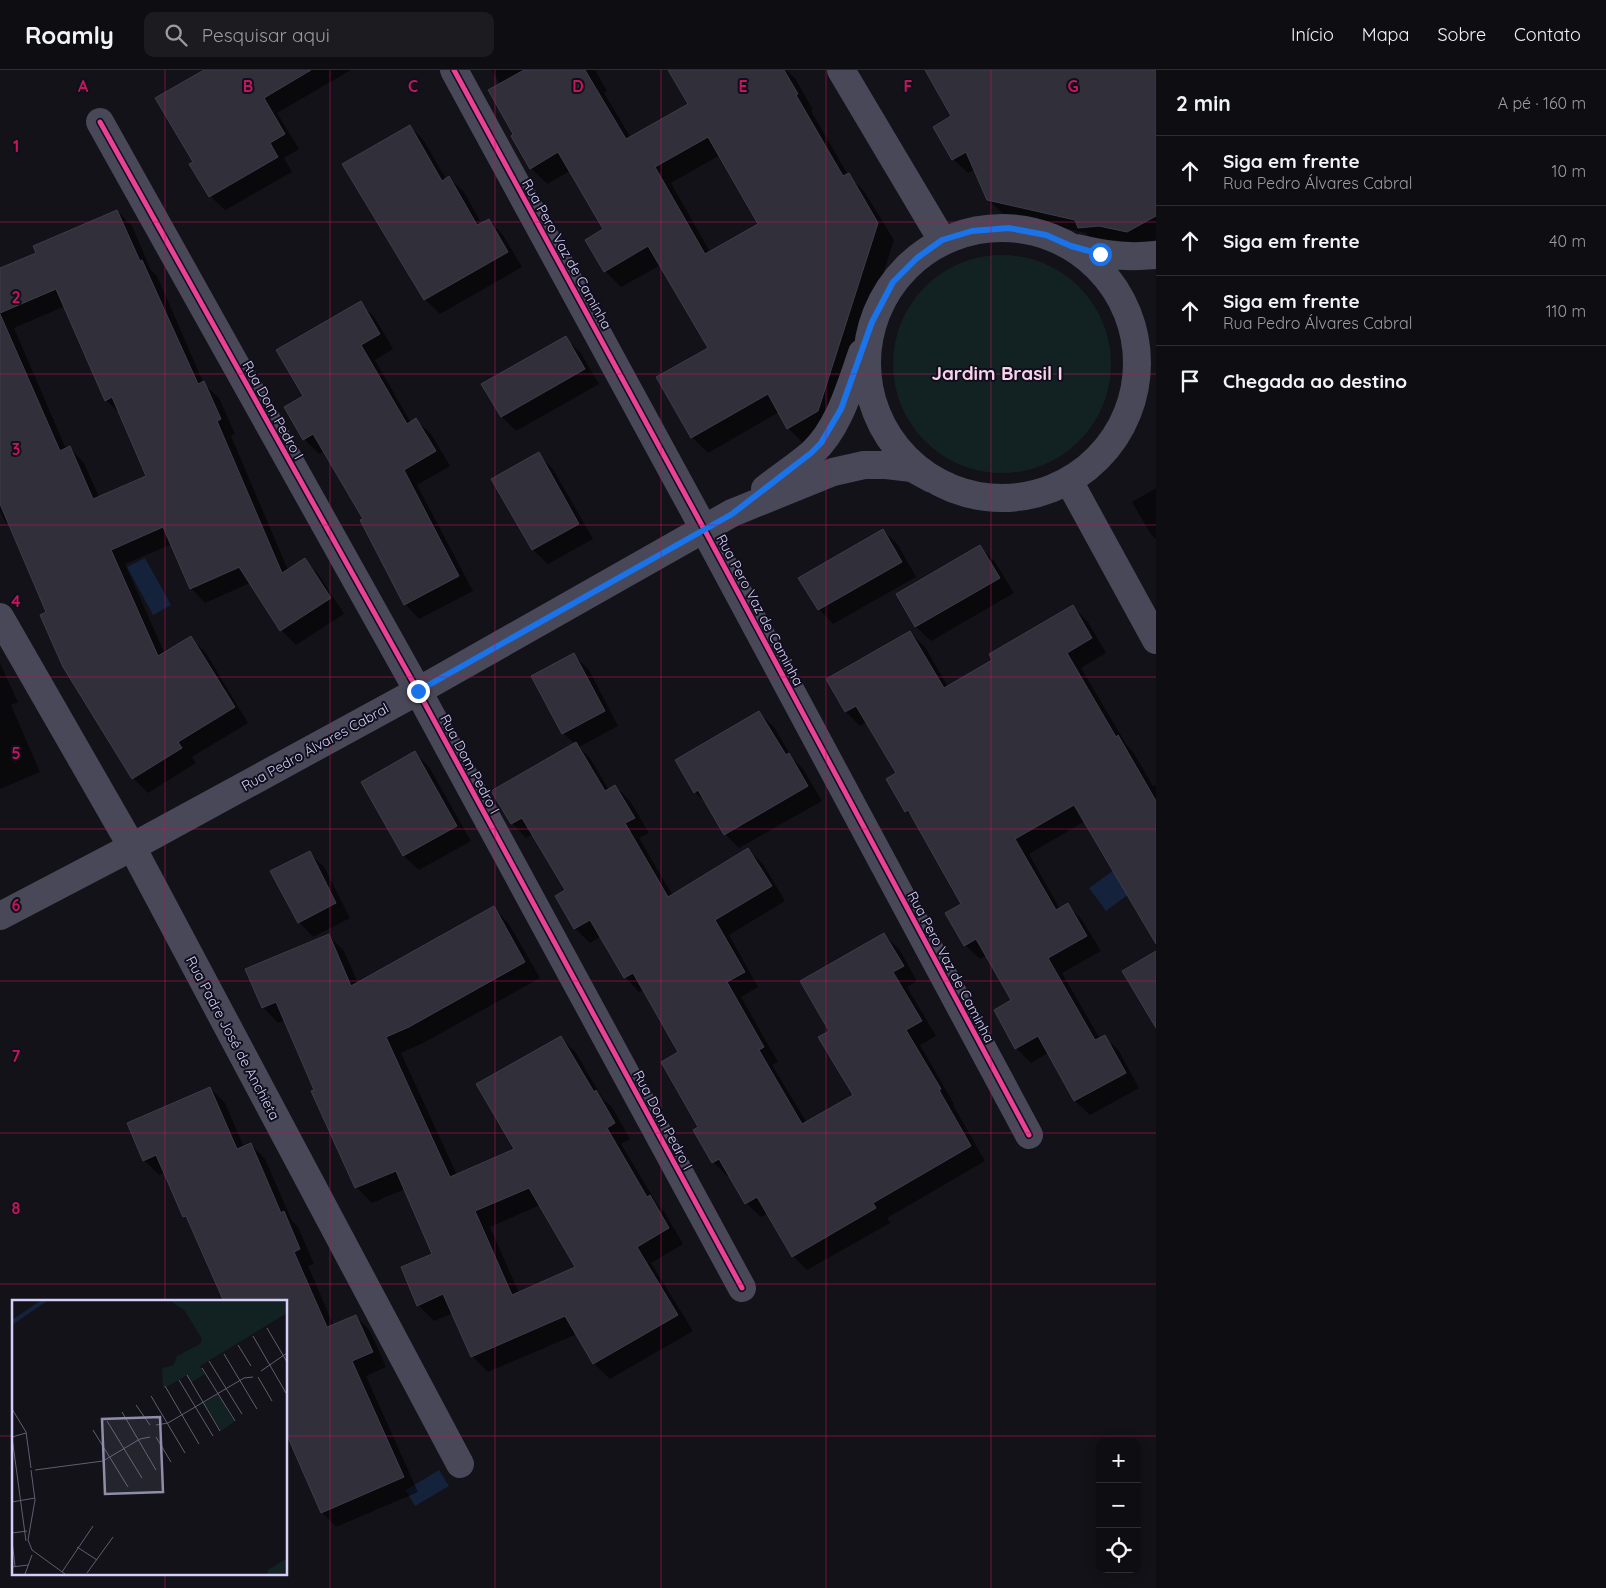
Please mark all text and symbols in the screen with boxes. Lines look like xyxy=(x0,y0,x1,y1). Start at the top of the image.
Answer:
search box xyxy=(144,12,494,57)
text: Roamly xyxy=(25,20,114,50)
icon: search xyxy=(162,21,190,49)
text: Pesquisar aqui xyxy=(202,23,330,47)
text: Início xyxy=(1291,23,1334,46)
text: Mapa xyxy=(1362,23,1409,46)
text: Sobre xyxy=(1437,23,1486,46)
text: Contato xyxy=(1514,23,1581,46)
text: A xyxy=(78,76,89,96)
text: B xyxy=(243,76,253,96)
text: C xyxy=(408,76,418,96)
text: D xyxy=(572,76,584,96)
text: E xyxy=(738,76,748,96)
text: F xyxy=(904,76,913,96)
text: G xyxy=(1067,76,1079,96)
text: 2 min xyxy=(1176,90,1231,116)
text: A pé · 160 m xyxy=(1498,93,1586,113)
text: 1 xyxy=(13,136,19,156)
text: Siga em frente xyxy=(1223,149,1360,173)
icon: ahead xyxy=(1176,157,1204,185)
text: 10 m xyxy=(1552,161,1586,181)
text: Rua Pedro Álvares Cabral xyxy=(1223,173,1412,193)
street label: Rua Pero Vaz de Caminha xyxy=(518,176,616,332)
icon: ahead xyxy=(1176,227,1204,255)
text: Siga em frente xyxy=(1223,229,1360,253)
text: 40 m xyxy=(1549,231,1586,251)
route start xyxy=(1089,243,1112,266)
text: 2 xyxy=(11,287,21,307)
text: Siga em frente xyxy=(1223,289,1360,313)
icon: ahead xyxy=(1176,297,1204,325)
text: 110 m xyxy=(1546,301,1586,321)
text: Rua Pedro Álvares Cabral xyxy=(1223,313,1412,333)
street label: Rua Dom Pedro I xyxy=(238,357,308,463)
district label: Jardim Brasil I xyxy=(931,361,1063,385)
icon: arrive xyxy=(1176,367,1204,395)
text: Chegada ao destino xyxy=(1223,369,1407,393)
text: 3 xyxy=(12,439,20,459)
street label: Rua Pero Vaz de Caminha xyxy=(712,531,808,689)
text: 4 xyxy=(11,591,21,611)
route end xyxy=(407,680,430,703)
street label: Rua Pedro Álvares Cabral xyxy=(238,699,392,795)
street label: Rua Dom Pedro I xyxy=(436,711,504,817)
text: 5 xyxy=(11,743,21,763)
street label: Rua Pero Vaz de Caminha xyxy=(903,888,999,1046)
text: 6 xyxy=(12,895,21,915)
street label: Rua Padre José de Anchieta xyxy=(182,953,284,1123)
text: 7 xyxy=(12,1046,21,1066)
street label: Rua Dom Pedro I xyxy=(629,1067,697,1173)
text: 8 xyxy=(12,1198,21,1218)
inset map xyxy=(12,1300,288,1576)
map controls xyxy=(1096,1438,1141,1573)
button: + xyxy=(1096,1438,1141,1483)
button: − xyxy=(1096,1483,1141,1528)
button: locate xyxy=(1096,1528,1141,1573)

